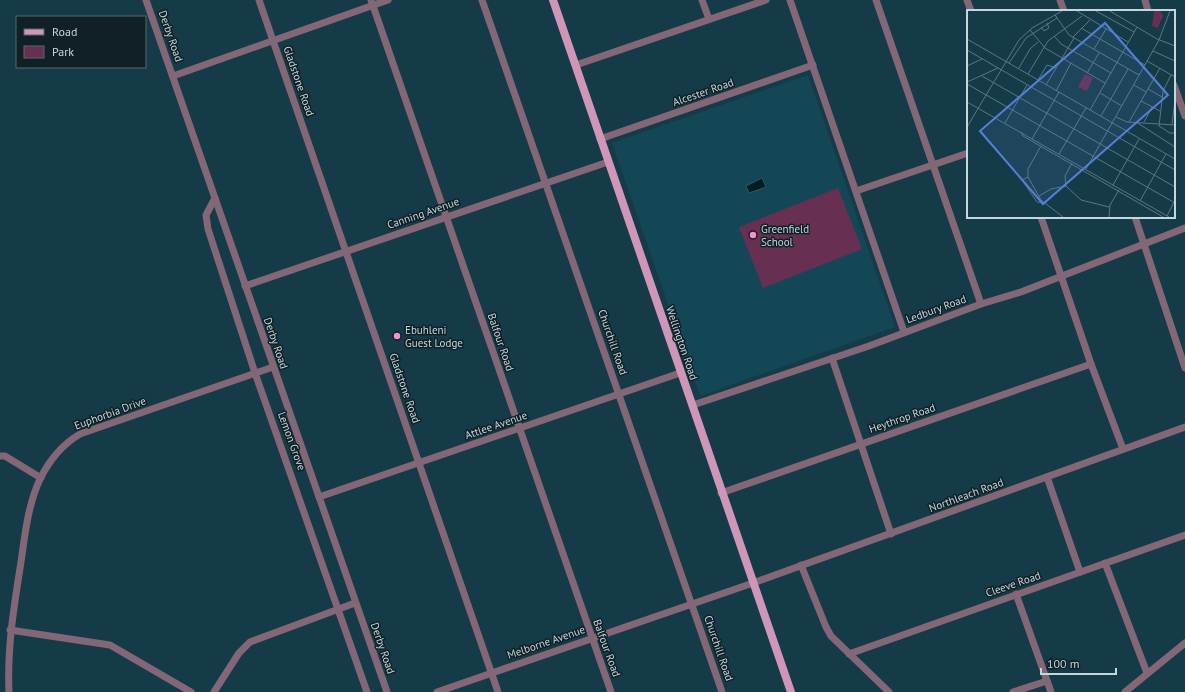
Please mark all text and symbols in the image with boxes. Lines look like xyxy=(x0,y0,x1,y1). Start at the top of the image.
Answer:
street label: Derby Road xyxy=(156,9,186,64)
inset map xyxy=(967,10,1175,218)
legend xyxy=(16,16,146,68)
text: Road xyxy=(52,24,77,39)
text: Park xyxy=(52,44,74,59)
street label: Gladstone Road xyxy=(280,44,318,118)
street label: Alcester Road xyxy=(671,75,735,109)
street label: Canning Avenue xyxy=(385,194,461,232)
place label: Greenfield School xyxy=(761,222,809,249)
marker: Greenfield School xyxy=(748,230,758,240)
street label: Ledbury Road xyxy=(904,292,968,326)
street label: Wellington Road xyxy=(663,304,701,382)
street label: Churchill Road xyxy=(595,307,631,377)
street label: Balfour Road xyxy=(485,311,517,373)
street label: Derby Road xyxy=(261,316,291,371)
place label: Ebuhleni Guest Lodge xyxy=(405,323,463,350)
marker: Ebuhleni Guest Lodge xyxy=(392,331,402,341)
street label: Gladstone Road xyxy=(386,351,424,425)
street label: Euphorbia Drive xyxy=(72,393,148,432)
street label: Heythrop Road xyxy=(867,400,937,436)
street label: Attlee Avenue xyxy=(463,408,529,442)
street label: Lemon Grove xyxy=(275,410,309,473)
street label: Northleach Road xyxy=(927,475,1005,515)
street label: Cleeve Road xyxy=(984,568,1042,600)
street label: Churchill Road xyxy=(701,613,737,683)
street label: Balfour Road xyxy=(590,617,624,679)
street label: Derby Road xyxy=(368,621,398,676)
street label: Melborne Avenue xyxy=(505,622,587,662)
scale bar xyxy=(1041,650,1116,676)
text: 100 m xyxy=(1047,656,1080,671)

